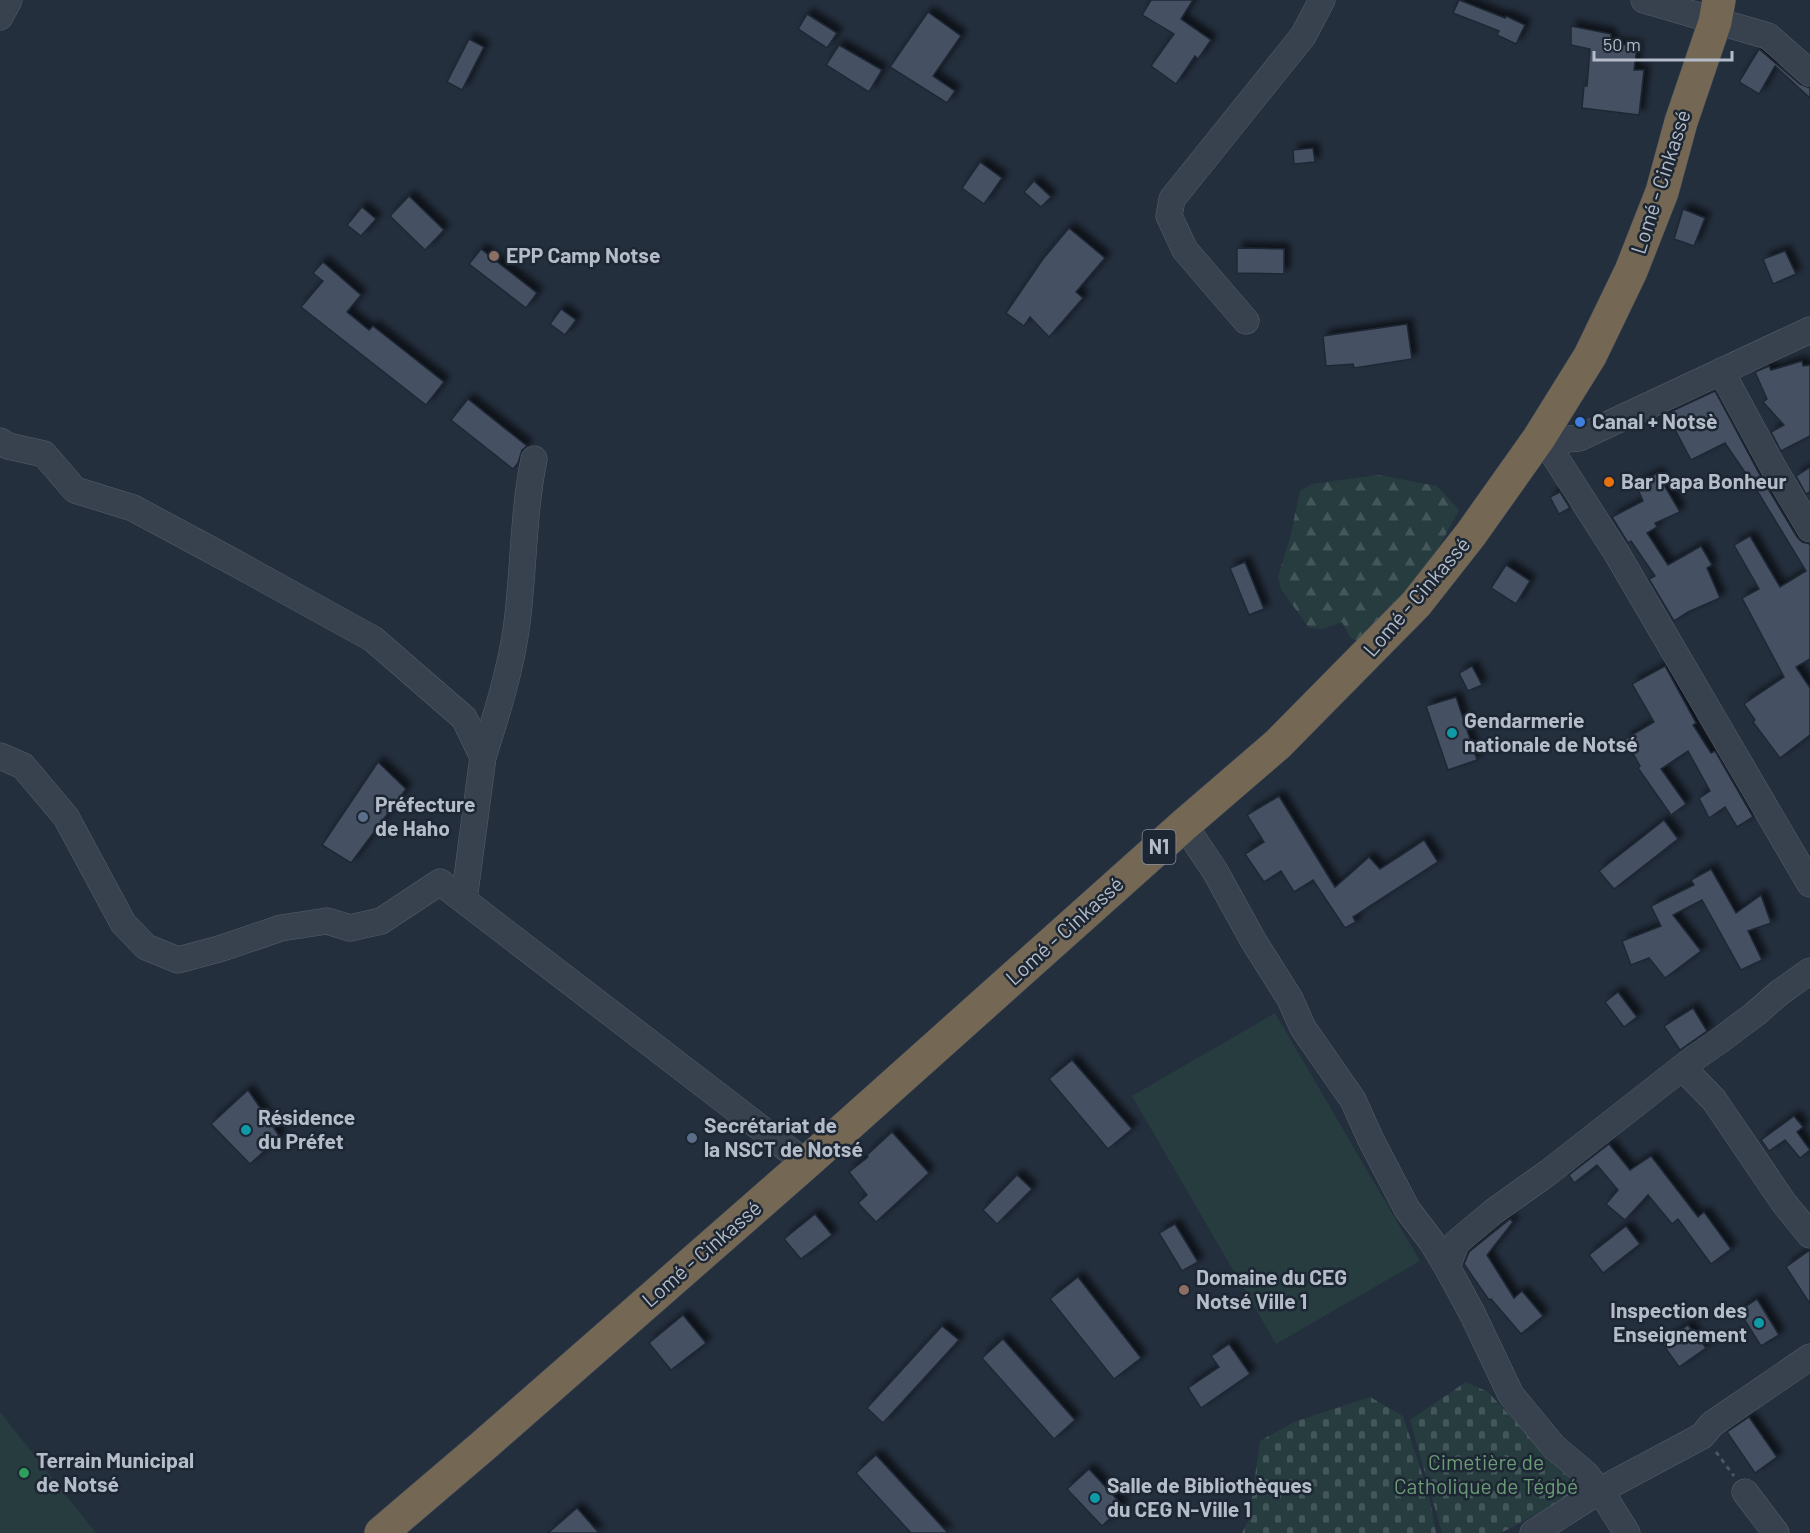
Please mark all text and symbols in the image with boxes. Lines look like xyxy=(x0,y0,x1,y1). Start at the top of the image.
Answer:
scale bar xyxy=(1594,24,1732,62)
text: 50 m xyxy=(1603,33,1641,55)
street label: Lomé - Cinkassé xyxy=(1625,106,1695,257)
place label: EPP Camp Notse xyxy=(506,242,660,267)
marker: EPP Camp Notse xyxy=(487,249,501,263)
place label: Canal + Notsè xyxy=(1592,408,1717,433)
marker: Canal + Notsè xyxy=(1573,415,1587,429)
place label: Bar Papa Bonheur xyxy=(1621,468,1787,493)
marker: Bar Papa Bonheur xyxy=(1602,475,1616,489)
street label: Lomé - Cinkassé xyxy=(1357,531,1475,661)
place label: Gendarmerie nationale de Notsé xyxy=(1464,707,1638,756)
marker: Gendarmerie nationale de Notsé xyxy=(1445,726,1459,740)
place label: Préfecture de Haho xyxy=(375,791,475,840)
marker: Préfecture de Haho xyxy=(356,810,370,824)
road number: N1 xyxy=(1142,830,1176,864)
street label: Lomé - Cinkassé xyxy=(1000,870,1128,989)
place label: Résidence du Préfet xyxy=(258,1104,355,1153)
place label: Secrétariat de la NSCT de Notsé xyxy=(704,1112,863,1161)
marker: Résidence du Préfet xyxy=(239,1123,253,1137)
marker: Secrétariat de la NSCT de Notsé xyxy=(685,1131,699,1145)
street label: Lomé - Cinkassé xyxy=(636,1194,766,1312)
place label: Domaine du CEG Notsé Ville 1 xyxy=(1196,1264,1347,1313)
marker: Domaine du CEG Notsé Ville 1 xyxy=(1177,1283,1191,1297)
place label: Inspection des Enseignement xyxy=(1610,1297,1747,1346)
marker: Inspection des Enseignement xyxy=(1752,1316,1766,1330)
place label: Terrain Municipal de Notsé xyxy=(36,1447,194,1496)
park label: Cimetière de Catholique de Tégbé xyxy=(1394,1449,1578,1498)
marker: Terrain Municipal de Notsé xyxy=(17,1466,31,1480)
place label: Salle de Bibliothèques du CEG N-Ville 1 xyxy=(1107,1472,1312,1521)
marker: Salle de Bibliothèques du CEG N-Ville 1 xyxy=(1088,1491,1102,1505)

